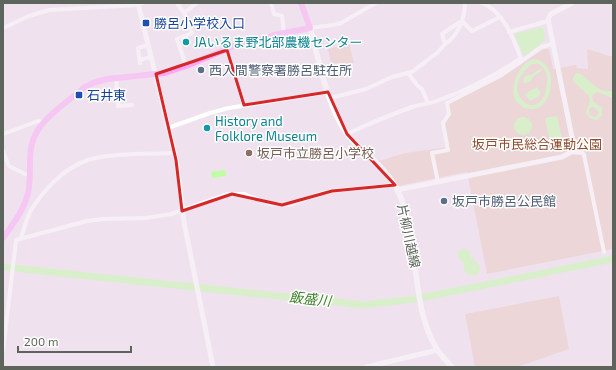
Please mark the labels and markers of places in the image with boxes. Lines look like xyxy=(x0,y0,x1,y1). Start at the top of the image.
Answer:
place label: 勝呂小学校入口 xyxy=(154,15,245,31)
marker: 勝呂小学校入口 xyxy=(141,18,151,28)
place label: JAいるま野北部農機センター xyxy=(194,34,363,50)
marker: JAいるま野北部農機センター xyxy=(181,37,191,47)
place label: 西入間警察署勝呂駐在所 xyxy=(209,62,352,78)
marker: 西入間警察署勝呂駐在所 xyxy=(196,65,206,75)
place label: 石井東 xyxy=(87,87,126,103)
marker: 石井東 xyxy=(74,90,84,100)
place label: History and Folklore Museum xyxy=(215,113,317,144)
marker: History and Folklore Museum xyxy=(202,123,212,133)
place label: 坂戸市立勝呂小学校 xyxy=(257,145,374,161)
marker: 坂戸市立勝呂小学校 xyxy=(244,148,254,158)
place label: 坂戸市勝呂公民館 xyxy=(452,193,556,209)
marker: 坂戸市勝呂公民館 xyxy=(439,196,449,206)

